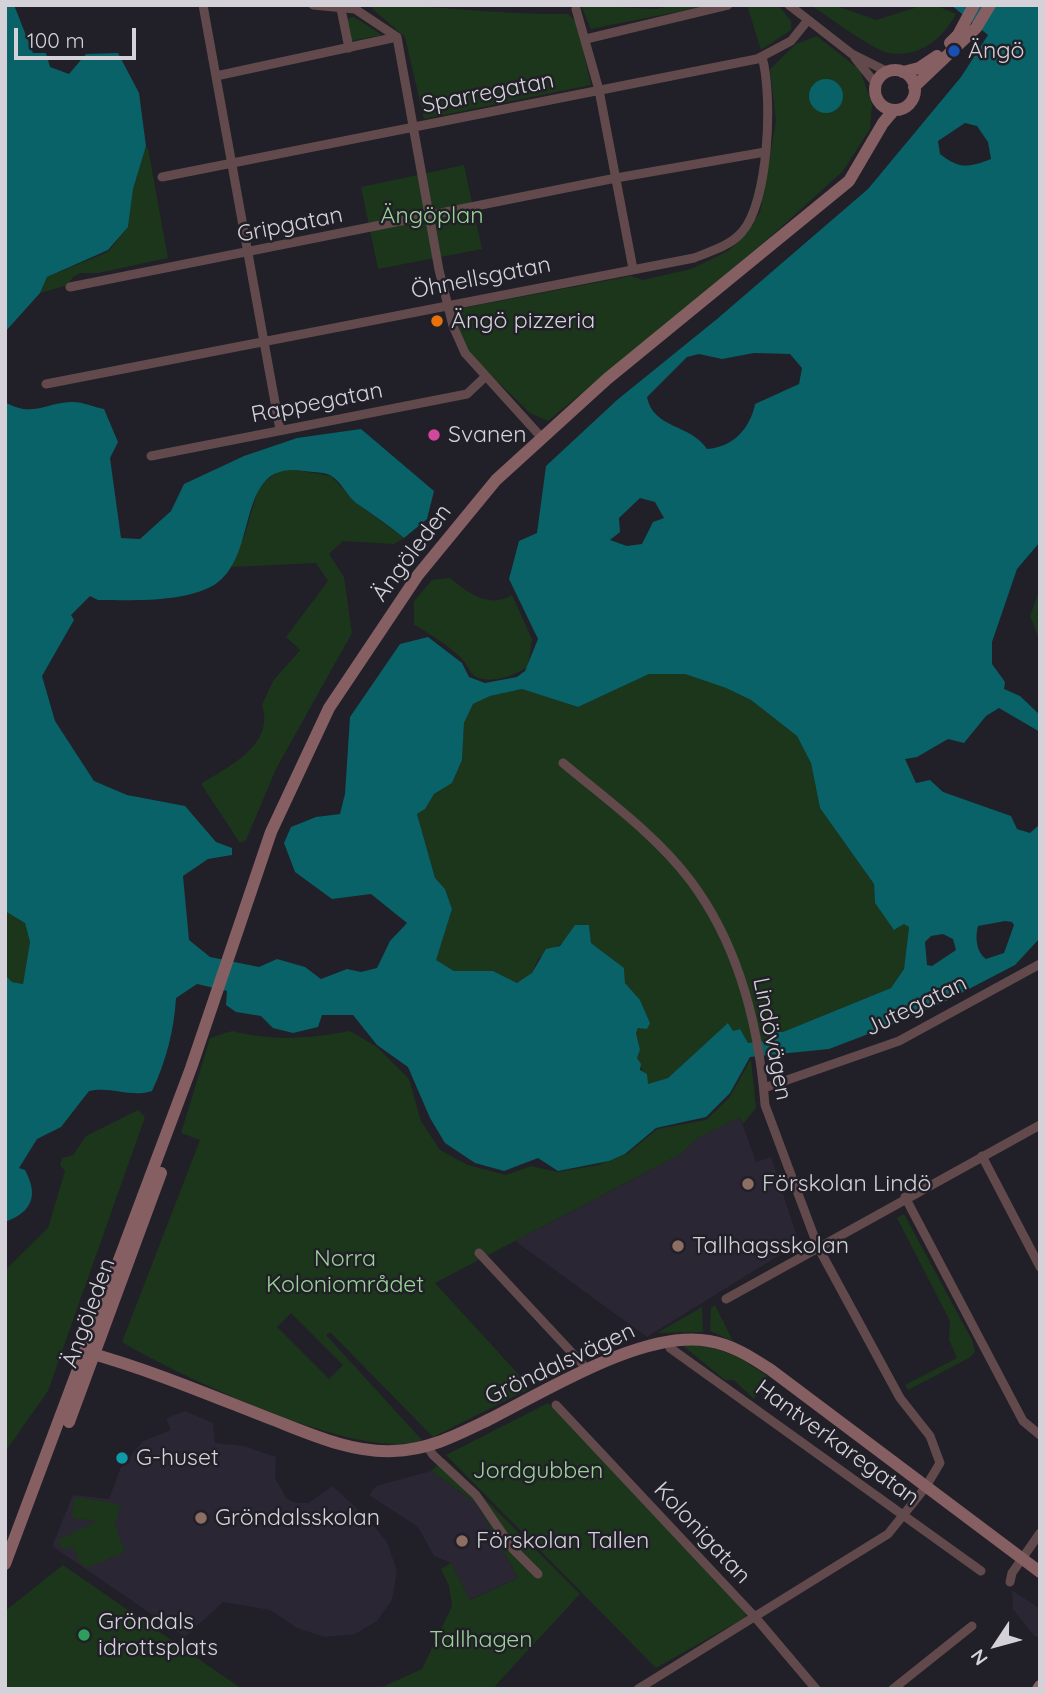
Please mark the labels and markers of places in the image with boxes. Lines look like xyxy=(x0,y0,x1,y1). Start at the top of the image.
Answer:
place label: Ängö xyxy=(968,37,1024,65)
marker: Ängö xyxy=(946,43,962,59)
place label: Ängö pizzeria xyxy=(451,307,595,335)
marker: Ängö pizzeria xyxy=(429,313,445,329)
place label: Svanen xyxy=(448,421,527,449)
marker: Svanen xyxy=(426,427,442,443)
place label: Förskolan Lindö xyxy=(762,1170,931,1198)
marker: Förskolan Lindö xyxy=(740,1176,756,1192)
place label: Tallhagsskolan xyxy=(692,1232,849,1260)
marker: Tallhagsskolan xyxy=(670,1238,686,1254)
place label: G-huset xyxy=(136,1444,219,1472)
marker: G-huset xyxy=(114,1450,130,1466)
place label: Gröndalsskolan xyxy=(215,1504,380,1532)
marker: Gröndalsskolan xyxy=(193,1510,209,1526)
place label: Förskolan Tallen xyxy=(476,1527,649,1555)
marker: Förskolan Tallen xyxy=(454,1533,470,1549)
place label: Gröndals idrottsplats xyxy=(98,1608,218,1662)
marker: Gröndals idrottsplats xyxy=(76,1627,92,1643)

